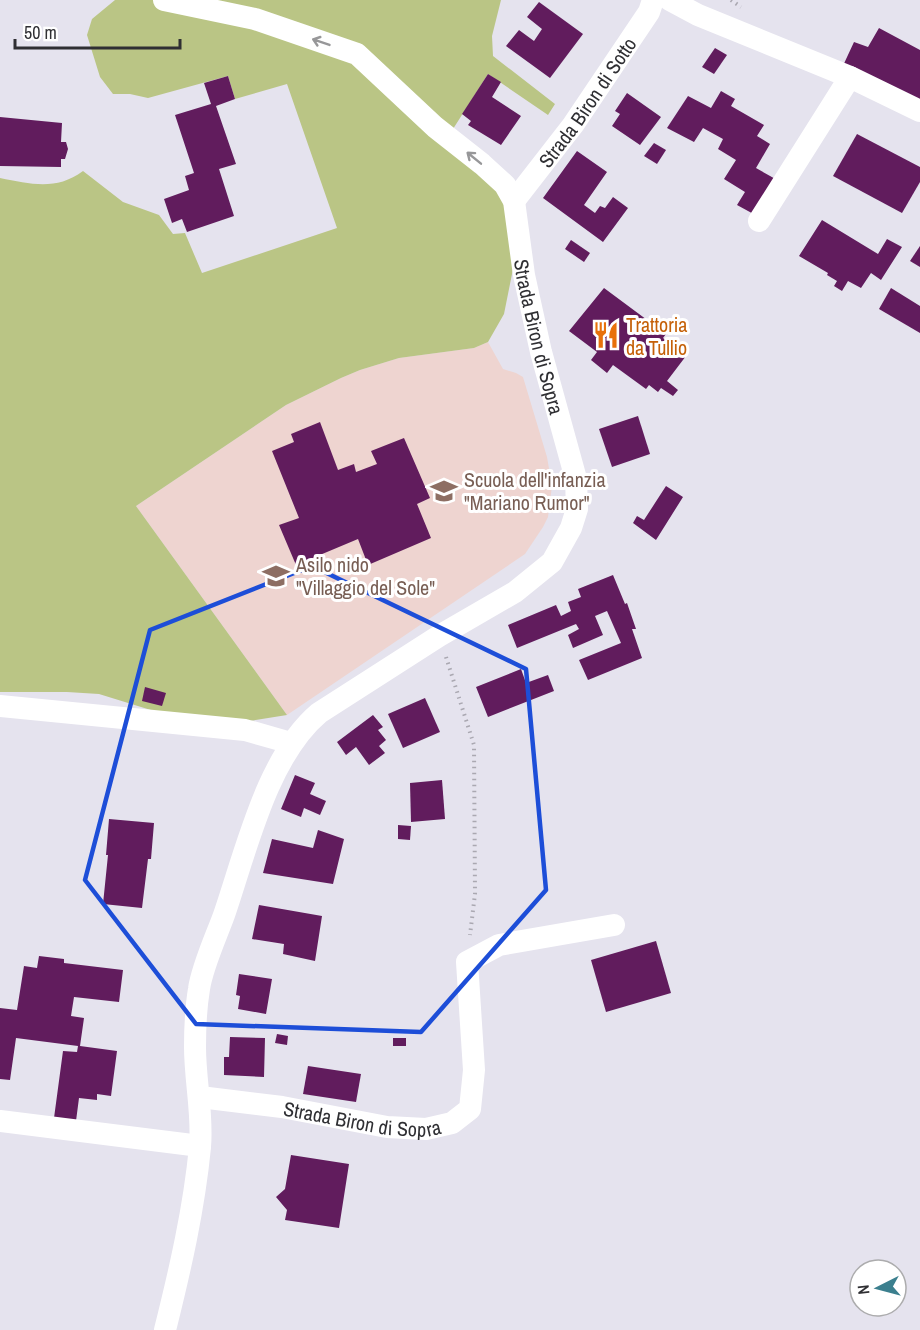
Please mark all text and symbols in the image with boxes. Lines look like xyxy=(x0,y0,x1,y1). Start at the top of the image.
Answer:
scale bar xyxy=(15,12,180,50)
text: 50 m xyxy=(24,20,57,45)
street label: Strada Biron di Sotto xyxy=(532,32,642,173)
one-way arrow xyxy=(312,35,331,46)
one-way arrow xyxy=(467,152,483,165)
street label: Strada Biron di Sopra xyxy=(508,257,571,417)
place label: Trattoria da Tullio xyxy=(626,311,687,361)
restaurant icon: Trattoria da Tullio xyxy=(591,320,621,350)
place label: Scuola dell'infanzia "Mariano Rumor" xyxy=(464,466,606,516)
school or university icon: Scuola dell'infanzia "Mariano Rumor" xyxy=(429,476,459,506)
place label: Asilo nido "Villaggio del Sole" xyxy=(295,551,435,601)
school or university icon: Asilo nido "Villaggio del Sole" xyxy=(261,561,291,591)
street label: Strada Biron di Sopra xyxy=(281,1094,443,1142)
north arrow xyxy=(848,1258,908,1318)
text: N xyxy=(852,1284,875,1295)

